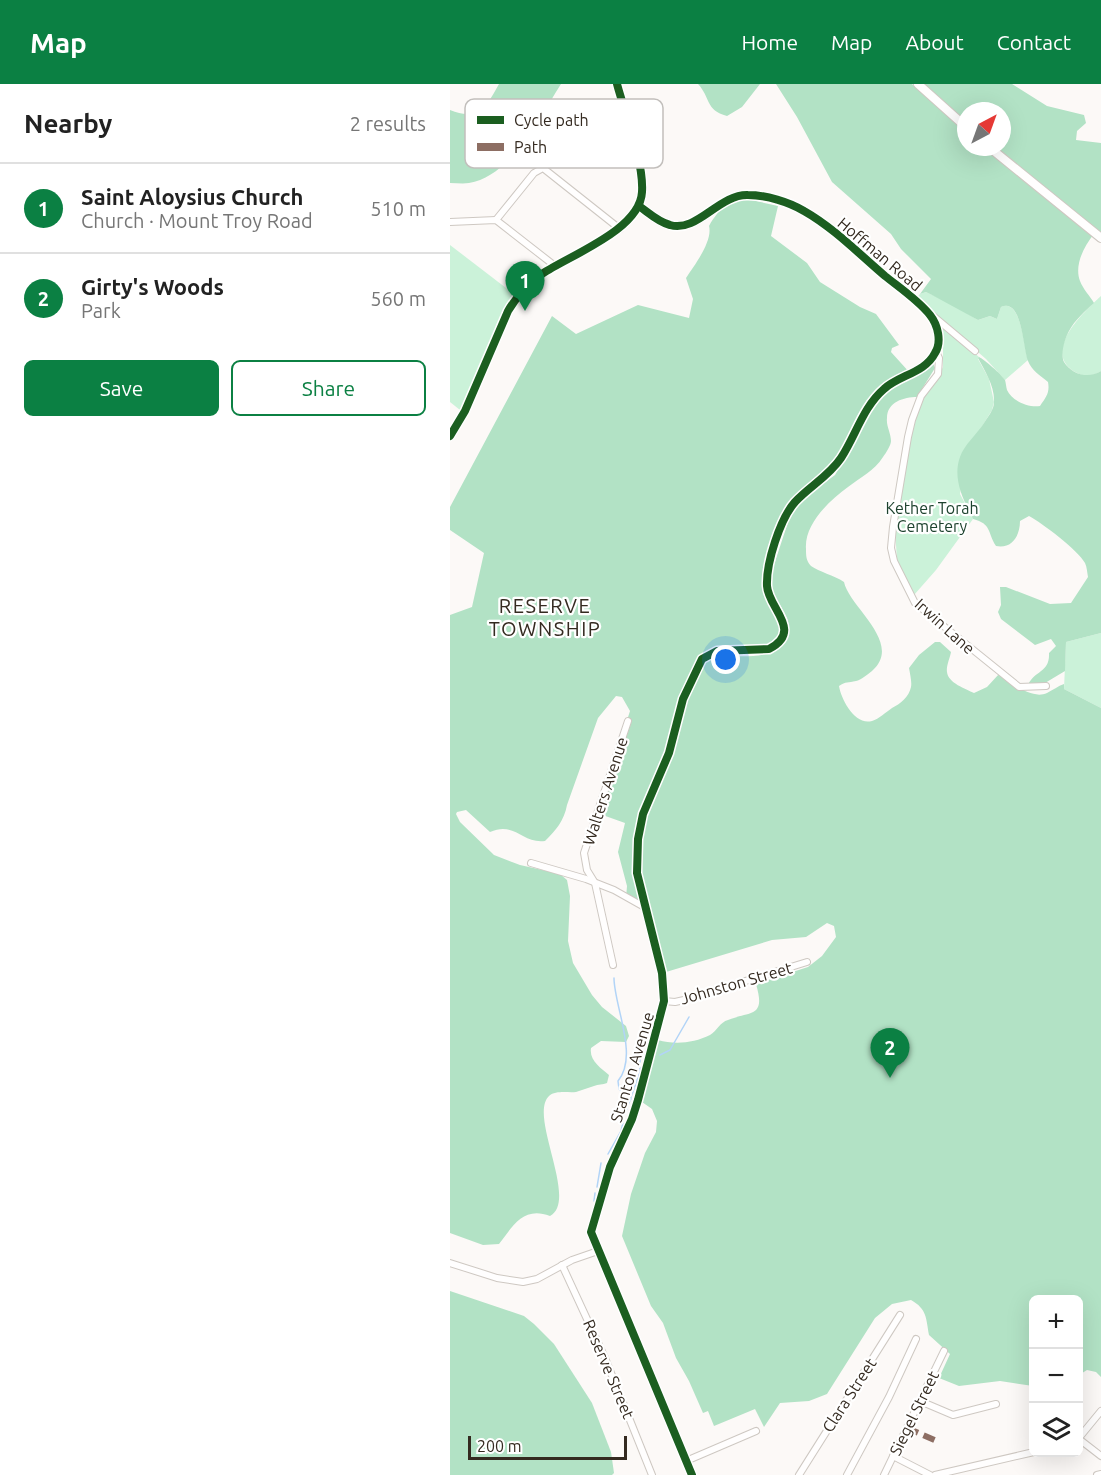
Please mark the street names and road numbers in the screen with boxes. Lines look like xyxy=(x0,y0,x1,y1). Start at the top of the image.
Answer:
street label: Hoffman Road xyxy=(834,214,926,294)
street label: Irwin Lane xyxy=(912,595,978,657)
street label: Walters Avenue xyxy=(579,735,631,847)
street label: Johnston Street xyxy=(678,958,795,1008)
street label: Stanton Avenue xyxy=(607,1010,657,1124)
street label: Reserve Street xyxy=(580,1317,638,1422)
street label: Clara Street xyxy=(818,1354,880,1435)
street label: Siegel Street xyxy=(886,1367,942,1458)

